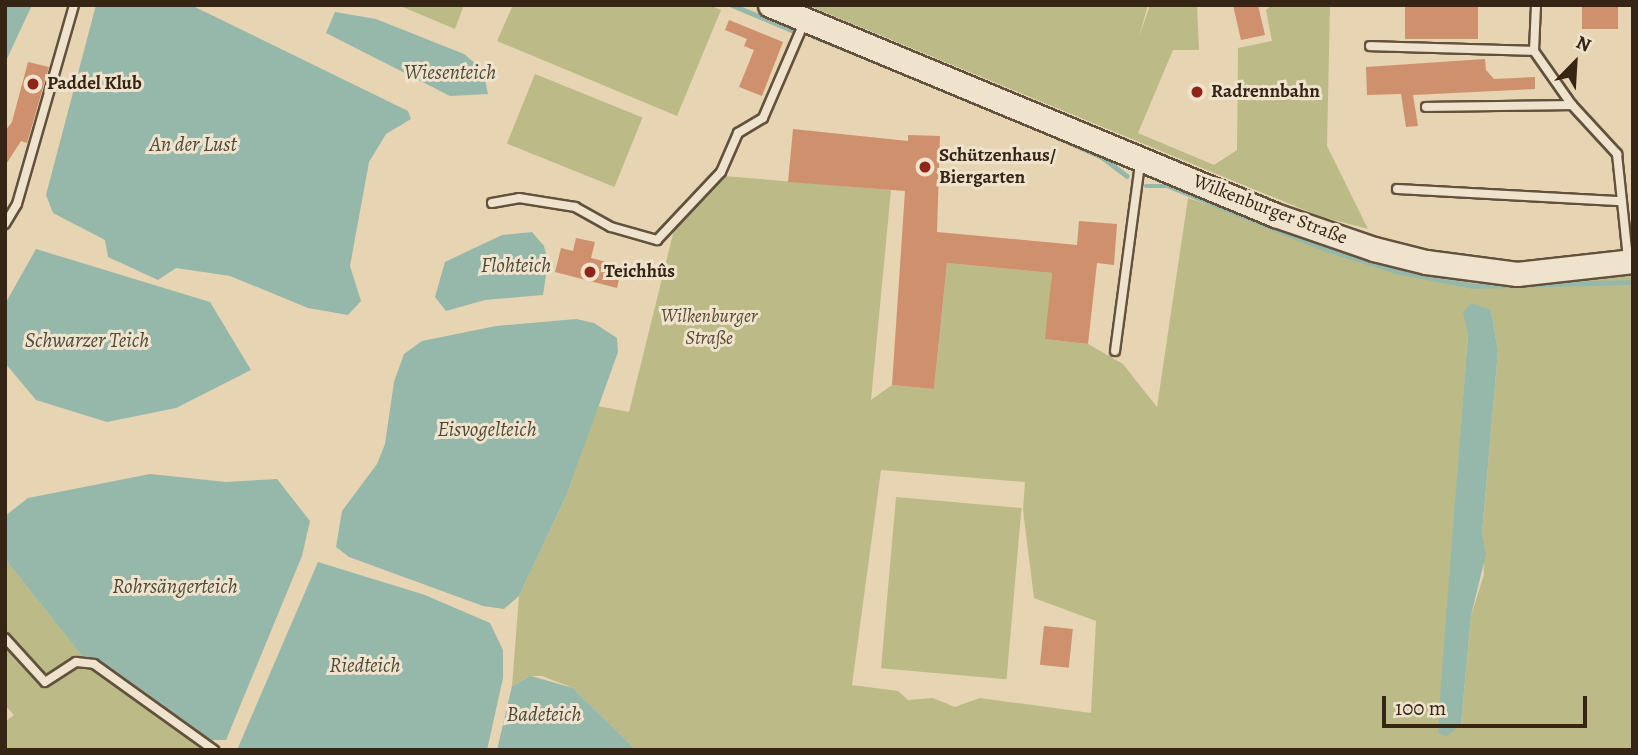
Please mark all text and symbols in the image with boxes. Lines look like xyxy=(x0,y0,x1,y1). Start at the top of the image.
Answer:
north arrow xyxy=(1540,28,1610,98)
text: N xyxy=(1572,29,1595,59)
water label: Wiesenteich xyxy=(404,59,496,85)
place label: Paddel Klub xyxy=(47,73,142,95)
marker: Paddel Klub xyxy=(25,76,41,92)
place label: Radrennbahn xyxy=(1211,81,1320,103)
marker: Radrennbahn xyxy=(1189,84,1205,100)
water label: An der Lust xyxy=(150,131,236,157)
place label: Schützenhaus/ Biergarten xyxy=(939,145,1056,189)
marker: Schützenhaus/ Biergarten xyxy=(917,159,933,175)
street label: Wilkenburger Straße xyxy=(1190,170,1350,250)
water label: Flohteich xyxy=(481,252,551,278)
place label: Teichhûs xyxy=(604,261,675,283)
marker: Teichhûs xyxy=(582,264,598,280)
park label: Wilkenburger Straße xyxy=(661,306,757,350)
water label: Schwarzer Teich xyxy=(25,327,149,353)
water label: Eisvogelteich xyxy=(437,416,537,442)
water label: Rohrsängerteich xyxy=(112,573,238,599)
water label: Riedteich xyxy=(329,652,401,678)
scale bar xyxy=(1386,682,1591,726)
text: 100 m xyxy=(1395,694,1446,722)
water label: Badeteich xyxy=(506,701,582,727)

